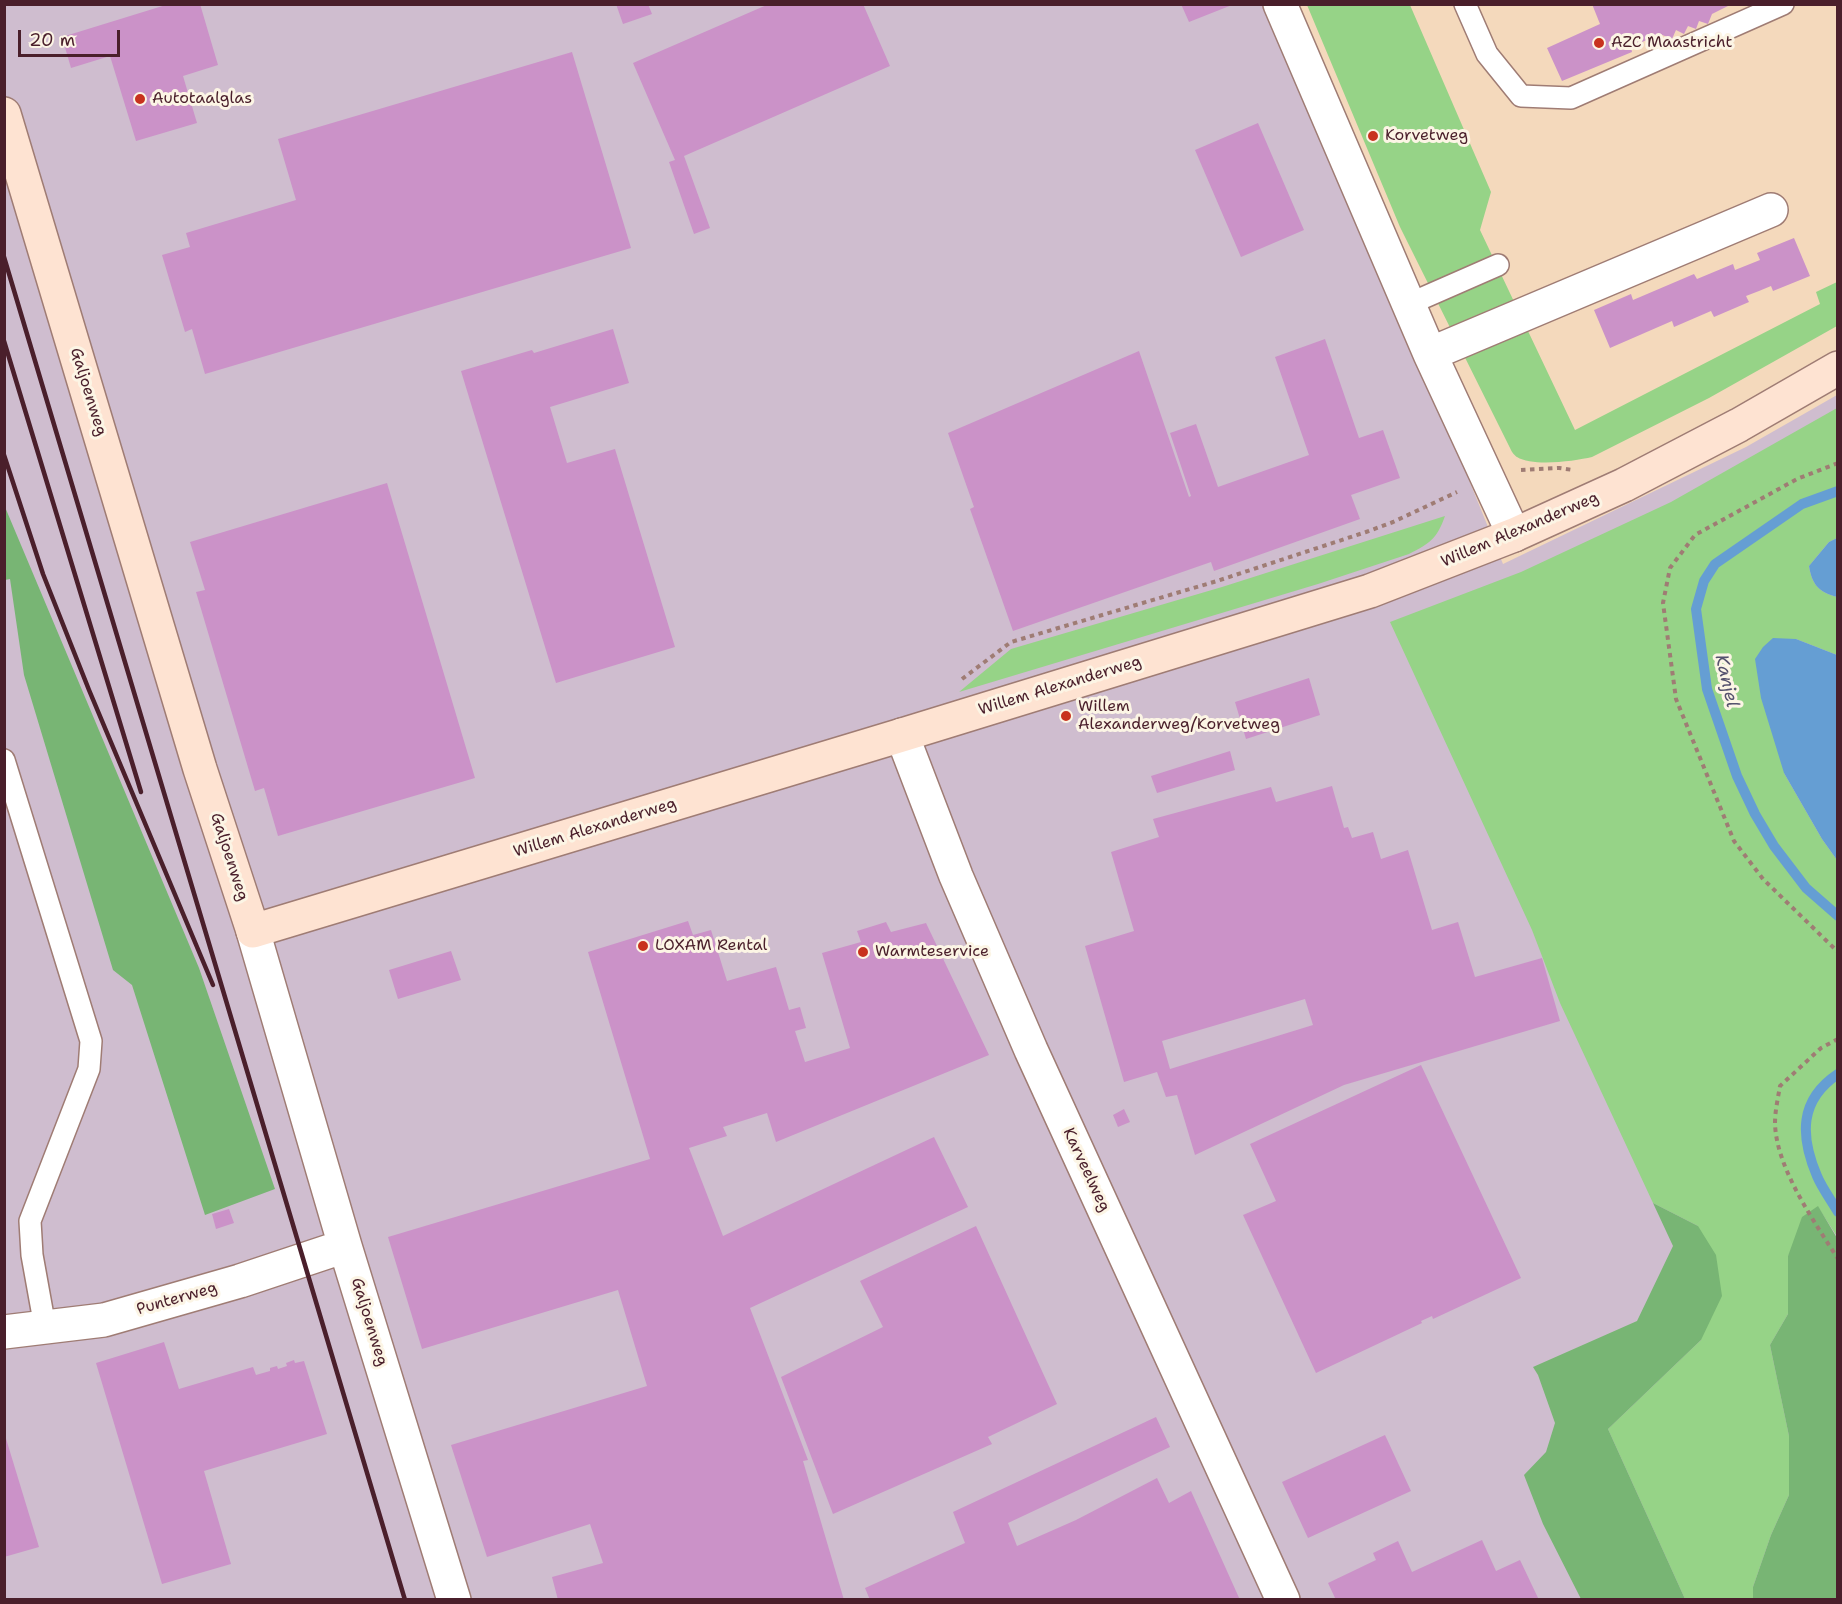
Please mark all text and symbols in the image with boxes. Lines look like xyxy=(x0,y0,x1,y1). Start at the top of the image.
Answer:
scale bar xyxy=(21,18,123,56)
text: 20 m xyxy=(29,28,75,52)
place label: AZC Maastricht xyxy=(1611,33,1732,53)
marker: AZC Maastricht xyxy=(1592,36,1606,50)
place label: Autotaalglas xyxy=(152,89,252,109)
marker: Autotaalglas xyxy=(133,92,147,106)
place label: Korvetweg xyxy=(1385,126,1468,146)
marker: Korvetweg xyxy=(1366,129,1380,143)
street label: Galjoenweg xyxy=(65,345,111,439)
street label: Willem Alexanderweg xyxy=(1438,488,1602,572)
street label: Willem Alexanderweg xyxy=(976,652,1144,720)
water label: Kanjel xyxy=(1709,652,1743,710)
place label: Willem Alexanderweg/Korvetweg xyxy=(1078,697,1280,735)
marker: Willem Alexanderweg/Korvetweg xyxy=(1059,709,1073,723)
street label: Willem Alexanderweg xyxy=(511,794,679,862)
street label: Galjoenweg xyxy=(206,811,252,903)
place label: LOXAM Rental xyxy=(655,936,767,956)
marker: LOXAM Rental xyxy=(636,939,650,953)
place label: Warmteservice xyxy=(875,942,989,962)
marker: Warmteservice xyxy=(856,945,870,959)
street label: Karveelweg xyxy=(1058,1125,1114,1215)
street label: Galjoenweg xyxy=(346,1275,392,1369)
street label: Punterweg xyxy=(135,1278,219,1320)

